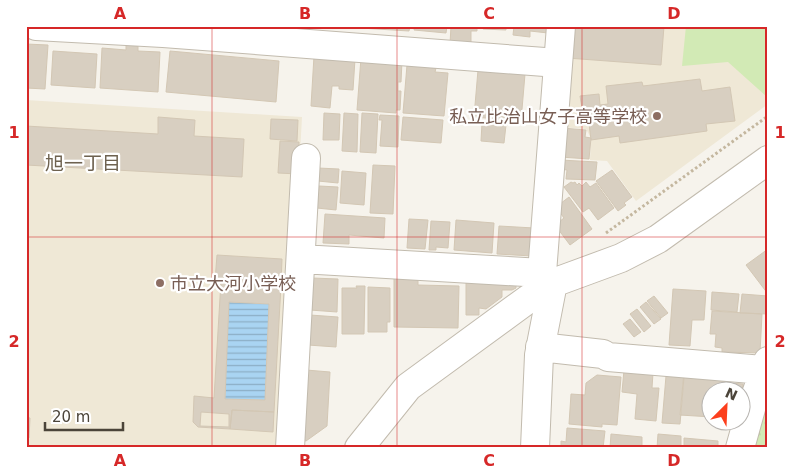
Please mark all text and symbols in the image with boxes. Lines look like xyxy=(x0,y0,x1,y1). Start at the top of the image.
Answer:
text: A xyxy=(114,4,127,23)
text: B xyxy=(299,4,311,23)
text: C xyxy=(483,4,495,23)
text: D xyxy=(667,4,681,23)
place label: 私立比治山女子高等学校 xyxy=(449,106,647,127)
marker: 私立比治山女子高等学校 xyxy=(651,110,663,122)
text: 1 xyxy=(8,123,20,142)
text: 1 xyxy=(774,123,786,142)
district label: 旭一丁目 xyxy=(45,152,121,174)
place label: 市立大河小学校 xyxy=(170,273,296,294)
marker: 市立大河小学校 xyxy=(154,277,166,289)
text: 2 xyxy=(8,332,20,351)
text: 2 xyxy=(774,332,786,351)
north arrow xyxy=(702,382,752,432)
text: N xyxy=(723,384,740,404)
scale bar xyxy=(45,399,122,431)
text: 20 m xyxy=(52,408,90,426)
text: A xyxy=(114,451,127,470)
text: B xyxy=(299,451,311,470)
text: C xyxy=(483,451,495,470)
text: D xyxy=(667,451,681,470)

